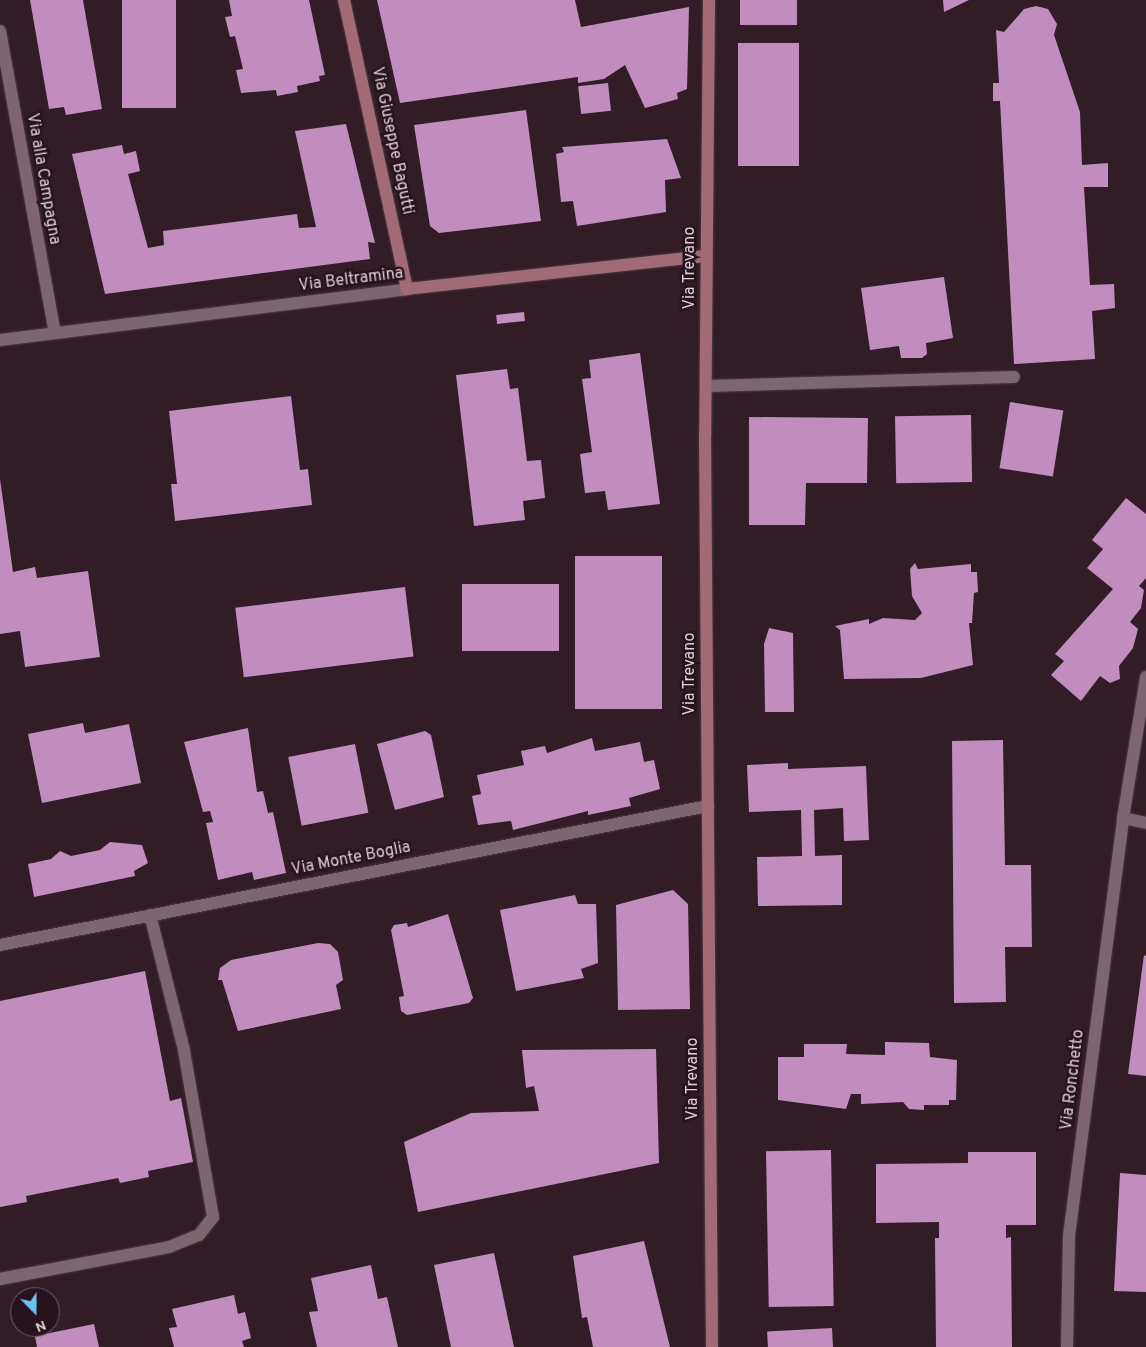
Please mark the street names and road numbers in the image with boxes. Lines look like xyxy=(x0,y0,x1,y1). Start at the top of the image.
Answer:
street label: Via Giuseppe Bagutti xyxy=(367,65,417,217)
street label: Via alla Campagna xyxy=(22,112,64,246)
street label: Via Trevano xyxy=(680,226,700,310)
street label: Via Beltramina xyxy=(298,264,404,296)
street label: Via Trevano xyxy=(680,632,700,716)
street label: Via Monte Boglia xyxy=(290,838,412,880)
street label: Via Ronchetto xyxy=(1057,1029,1089,1131)
street label: Via Trevano xyxy=(683,1037,703,1121)

